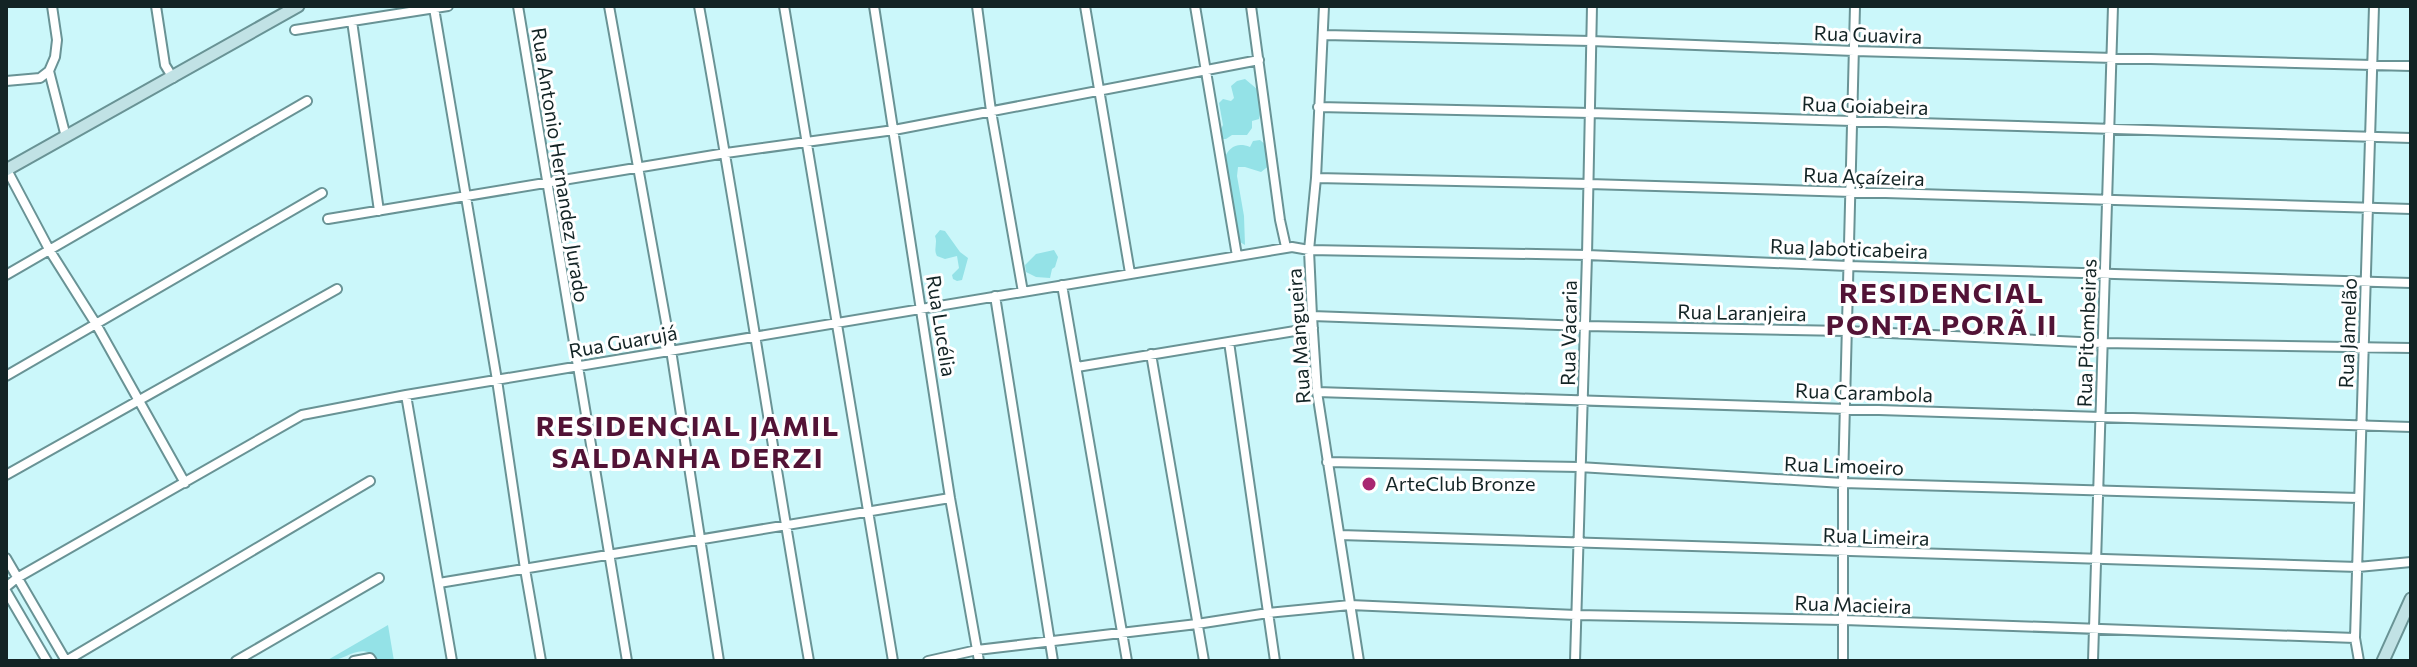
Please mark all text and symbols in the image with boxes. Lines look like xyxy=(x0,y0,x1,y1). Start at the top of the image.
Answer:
street label: Rua Guavira xyxy=(1813,20,1923,48)
street label: Rua Antonio Hernandez Jurado xyxy=(527,26,595,304)
street label: Rua Goiabeira xyxy=(1801,91,1929,119)
street label: Rua Açaízeira xyxy=(1803,162,1925,190)
street label: Rua Jaboticabeira xyxy=(1770,233,1928,263)
street label: Rua Pitombeiras xyxy=(2071,258,2101,408)
street label: Rua Mangueira xyxy=(1281,268,1315,405)
street label: Rua Lucélia xyxy=(922,273,962,378)
district label: RESIDENCIAL PONTA PORÃ II xyxy=(1826,275,2058,341)
street label: Rua Jamelão xyxy=(2333,277,2361,389)
street label: Rua Vacaria xyxy=(1555,280,1581,386)
street label: Rua Laranjeira xyxy=(1677,299,1807,325)
street label: Rua Guarujá xyxy=(567,320,679,362)
street label: Rua Carambola xyxy=(1795,378,1933,406)
district label: RESIDENCIAL JAMIL SALDANHA DERZI xyxy=(536,408,840,474)
street label: Rua Limoeiro xyxy=(1784,451,1904,479)
place label: ArteClub Bronze xyxy=(1385,471,1535,495)
marker: ArteClub Bronze xyxy=(1360,475,1378,493)
street label: Rua Limeira xyxy=(1822,522,1930,550)
street label: Rua Macieira xyxy=(1794,590,1912,618)

